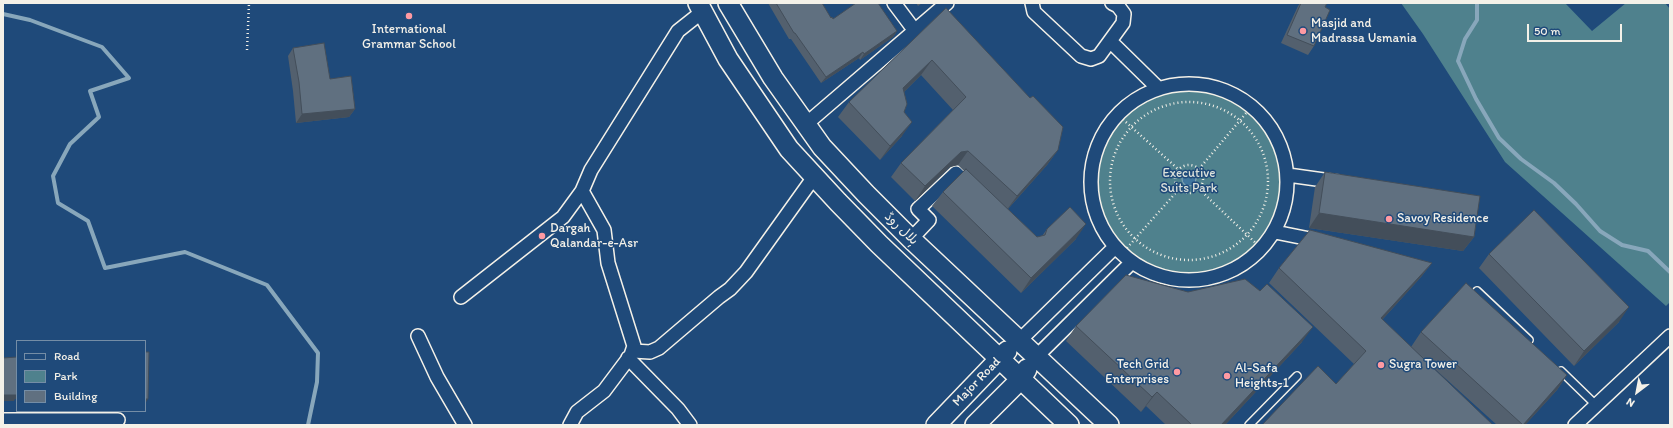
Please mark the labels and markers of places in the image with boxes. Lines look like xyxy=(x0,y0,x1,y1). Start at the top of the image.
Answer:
marker: International Grammar School xyxy=(404,11,414,21)
place label: Masjid and Madrassa Usmania xyxy=(1311,16,1417,47)
place label: International Grammar School xyxy=(362,22,456,53)
marker: Masjid and Madrassa Usmania xyxy=(1298,26,1308,36)
place label: Savoy Residence xyxy=(1397,211,1489,227)
marker: Savoy Residence xyxy=(1384,214,1394,224)
place label: Dargah Qalandar-e-Asr xyxy=(550,221,638,252)
marker: Dargah Qalandar-e-Asr xyxy=(537,231,547,241)
place label: Tech Grid Enterprises xyxy=(1105,357,1169,388)
place label: Sugra Tower xyxy=(1389,357,1457,373)
marker: Sugra Tower xyxy=(1376,360,1386,370)
place label: Al-Safa Heights-1 xyxy=(1235,361,1289,392)
marker: Tech Grid Enterprises xyxy=(1172,367,1182,377)
marker: Al-Safa Heights-1 xyxy=(1222,371,1232,381)

